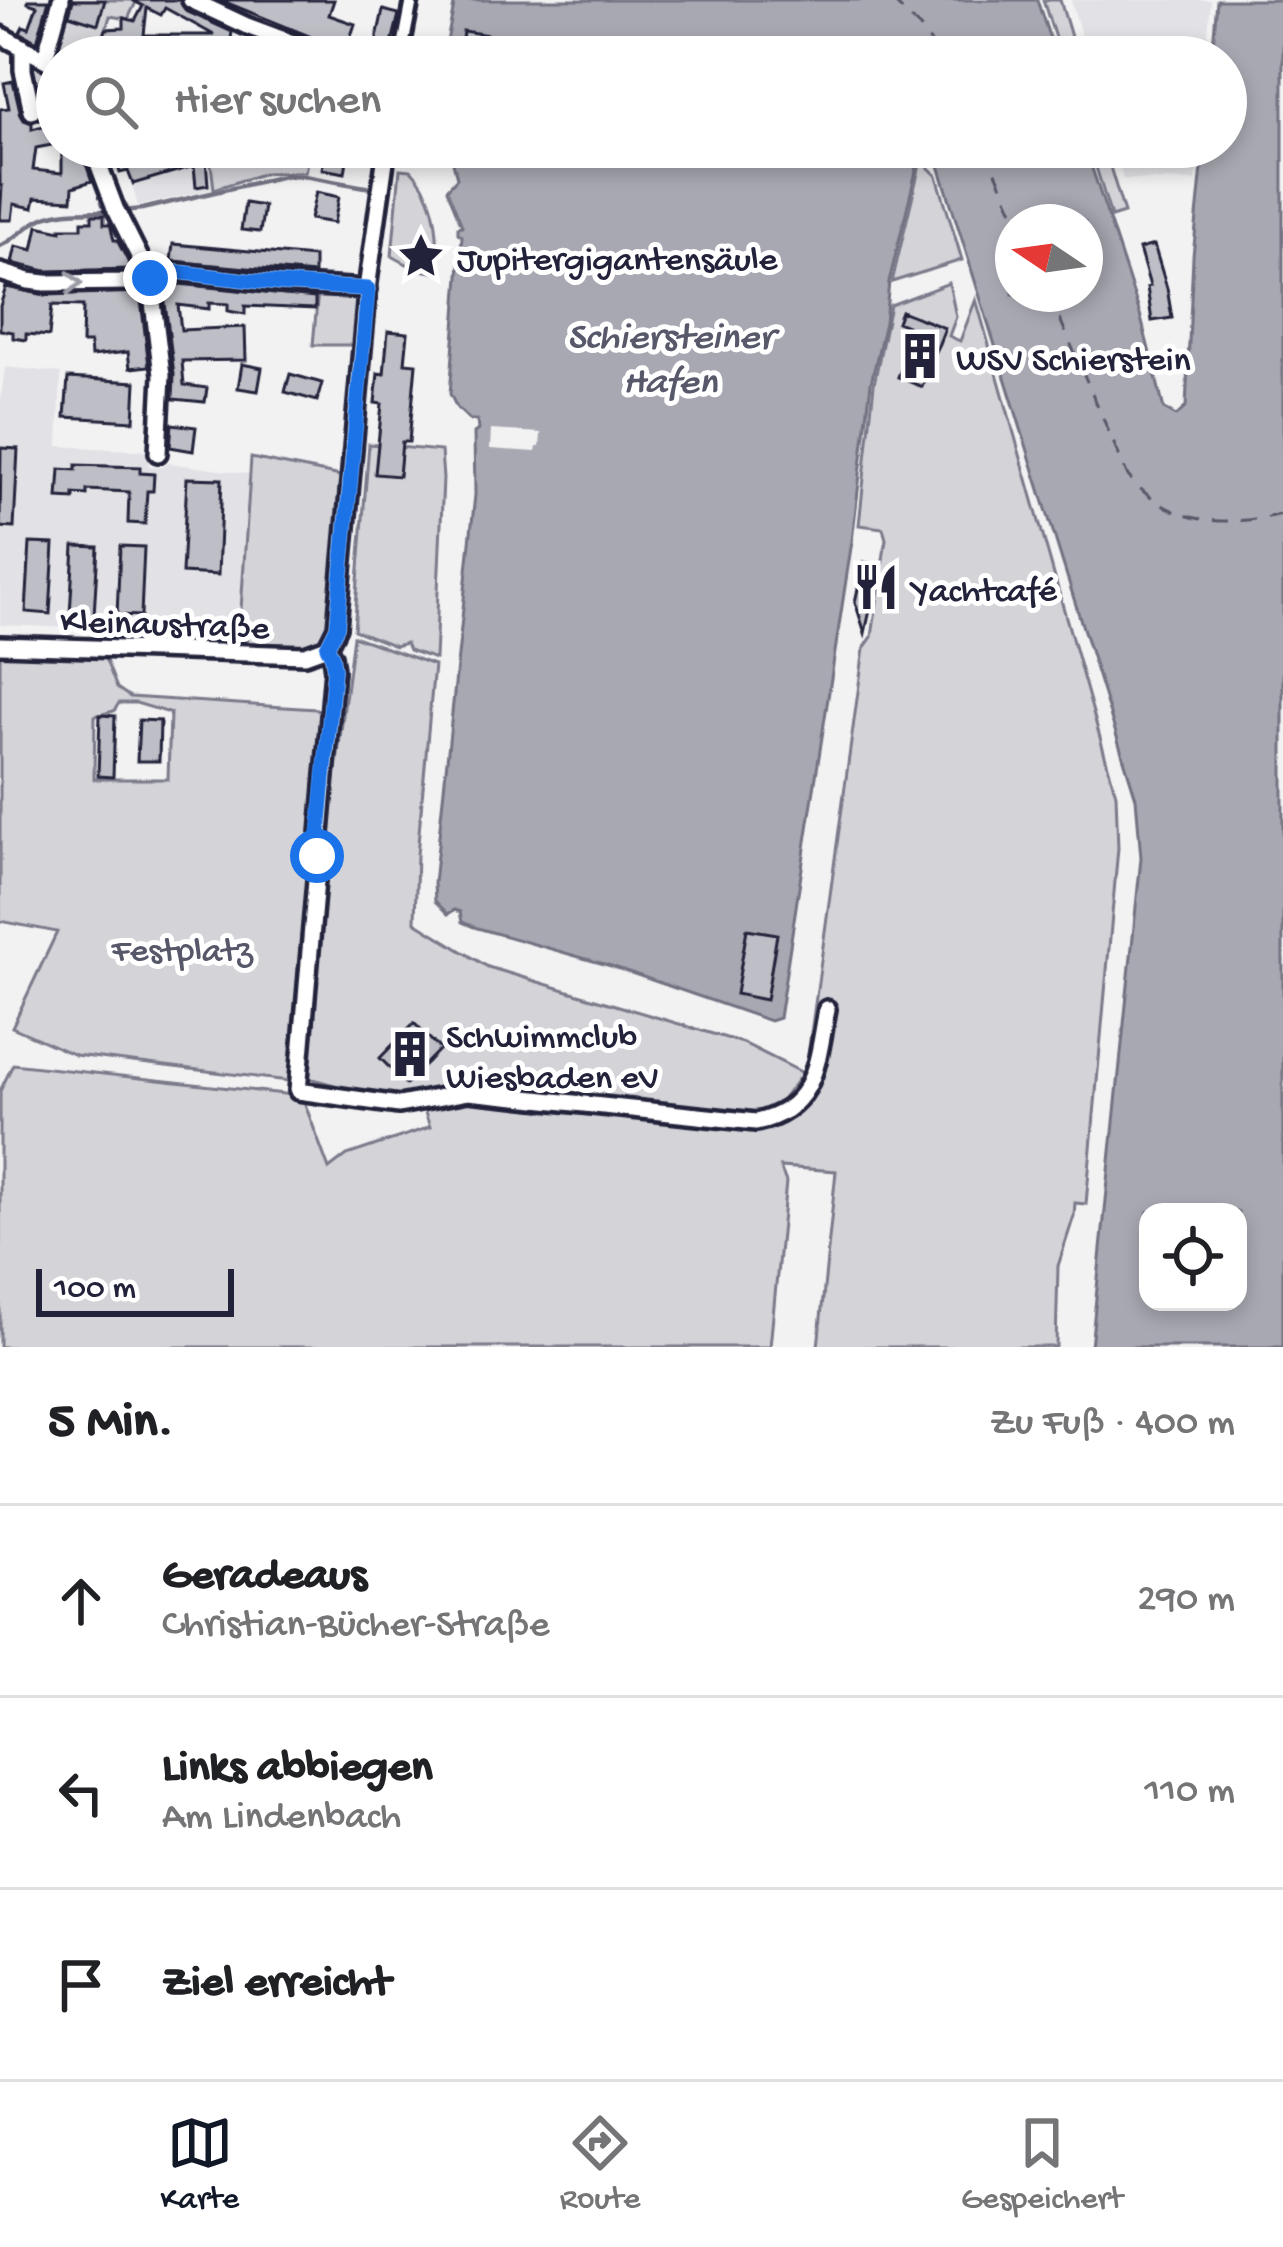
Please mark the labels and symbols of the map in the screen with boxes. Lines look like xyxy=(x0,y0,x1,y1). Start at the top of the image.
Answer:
north arrow xyxy=(995,204,1103,312)
place icon: Jupitergigantensäule xyxy=(396,231,446,281)
place label: Jupitergigantensäule xyxy=(457,241,778,284)
route end xyxy=(123,251,177,305)
one-way arrow xyxy=(65,270,84,296)
water label: Schiersteiner Hafen xyxy=(567,317,780,408)
building icon: WSV Schierstein xyxy=(895,331,945,381)
place label: WSV Schierstein xyxy=(956,341,1191,384)
restaurant icon: Yachtcafé xyxy=(851,562,901,612)
place label: Yachtcafé xyxy=(909,572,1057,615)
street label: Kleinaustraße xyxy=(59,602,271,653)
route start xyxy=(290,829,344,883)
park label: Festplatz xyxy=(110,932,254,975)
place label: Schwimmclub Wiesbaden eV xyxy=(446,1018,659,1102)
building icon: Schwimmclub Wiesbaden eV xyxy=(385,1029,435,1079)
scale bar xyxy=(36,1263,234,1316)

